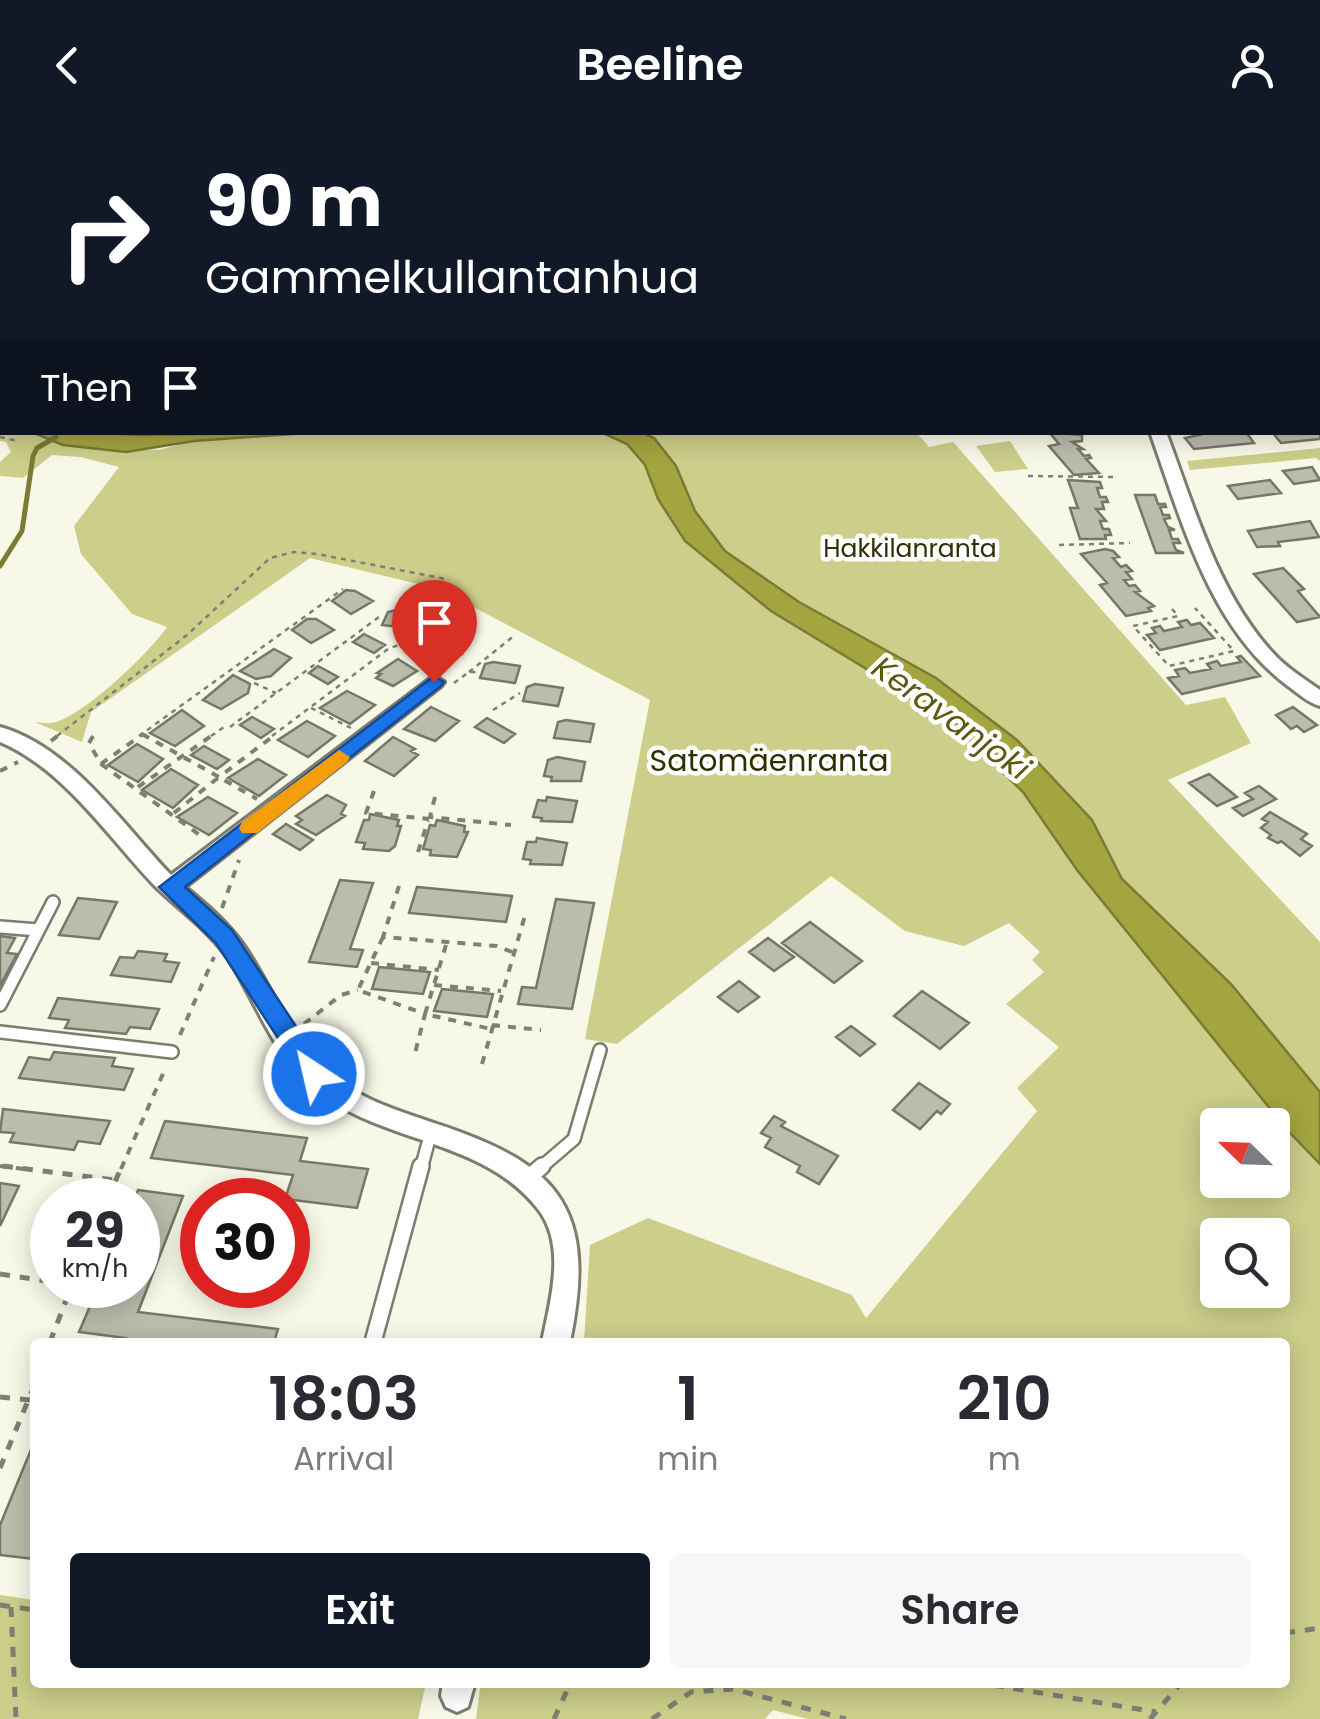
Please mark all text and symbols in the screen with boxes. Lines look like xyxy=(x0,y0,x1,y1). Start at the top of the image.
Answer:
text: Beeline xyxy=(577,33,744,96)
icon: back xyxy=(40,38,95,93)
icon: person xyxy=(1225,38,1280,93)
text: 90 m xyxy=(205,152,383,251)
icon: right xyxy=(40,170,170,300)
text: Gammelkullantanhua xyxy=(205,246,699,309)
icon: arrive xyxy=(153,360,208,415)
text: Then xyxy=(40,361,133,414)
park label: Hakkilanranta xyxy=(823,531,997,566)
pin xyxy=(392,580,477,683)
icon: arrive xyxy=(407,595,462,650)
water label: Keravanjoki xyxy=(863,645,1040,791)
park label: Satomäenranta xyxy=(650,739,888,782)
position arrow xyxy=(262,1022,366,1126)
north arrow xyxy=(1200,1108,1290,1198)
map controls xyxy=(1200,1108,1290,1308)
speed limit sign: 30 xyxy=(180,1178,310,1308)
text: 29 xyxy=(65,1195,125,1266)
button: search xyxy=(1200,1218,1290,1308)
text: km/h xyxy=(62,1251,128,1286)
text: 18:03 xyxy=(268,1357,419,1441)
text: 1 xyxy=(677,1357,699,1441)
text: 210 xyxy=(957,1357,1052,1441)
text: Arrival xyxy=(293,1436,394,1481)
text: min xyxy=(657,1436,719,1481)
text: m xyxy=(988,1436,1021,1481)
button: Exit xyxy=(70,1553,650,1668)
button: Share xyxy=(670,1553,1250,1668)

